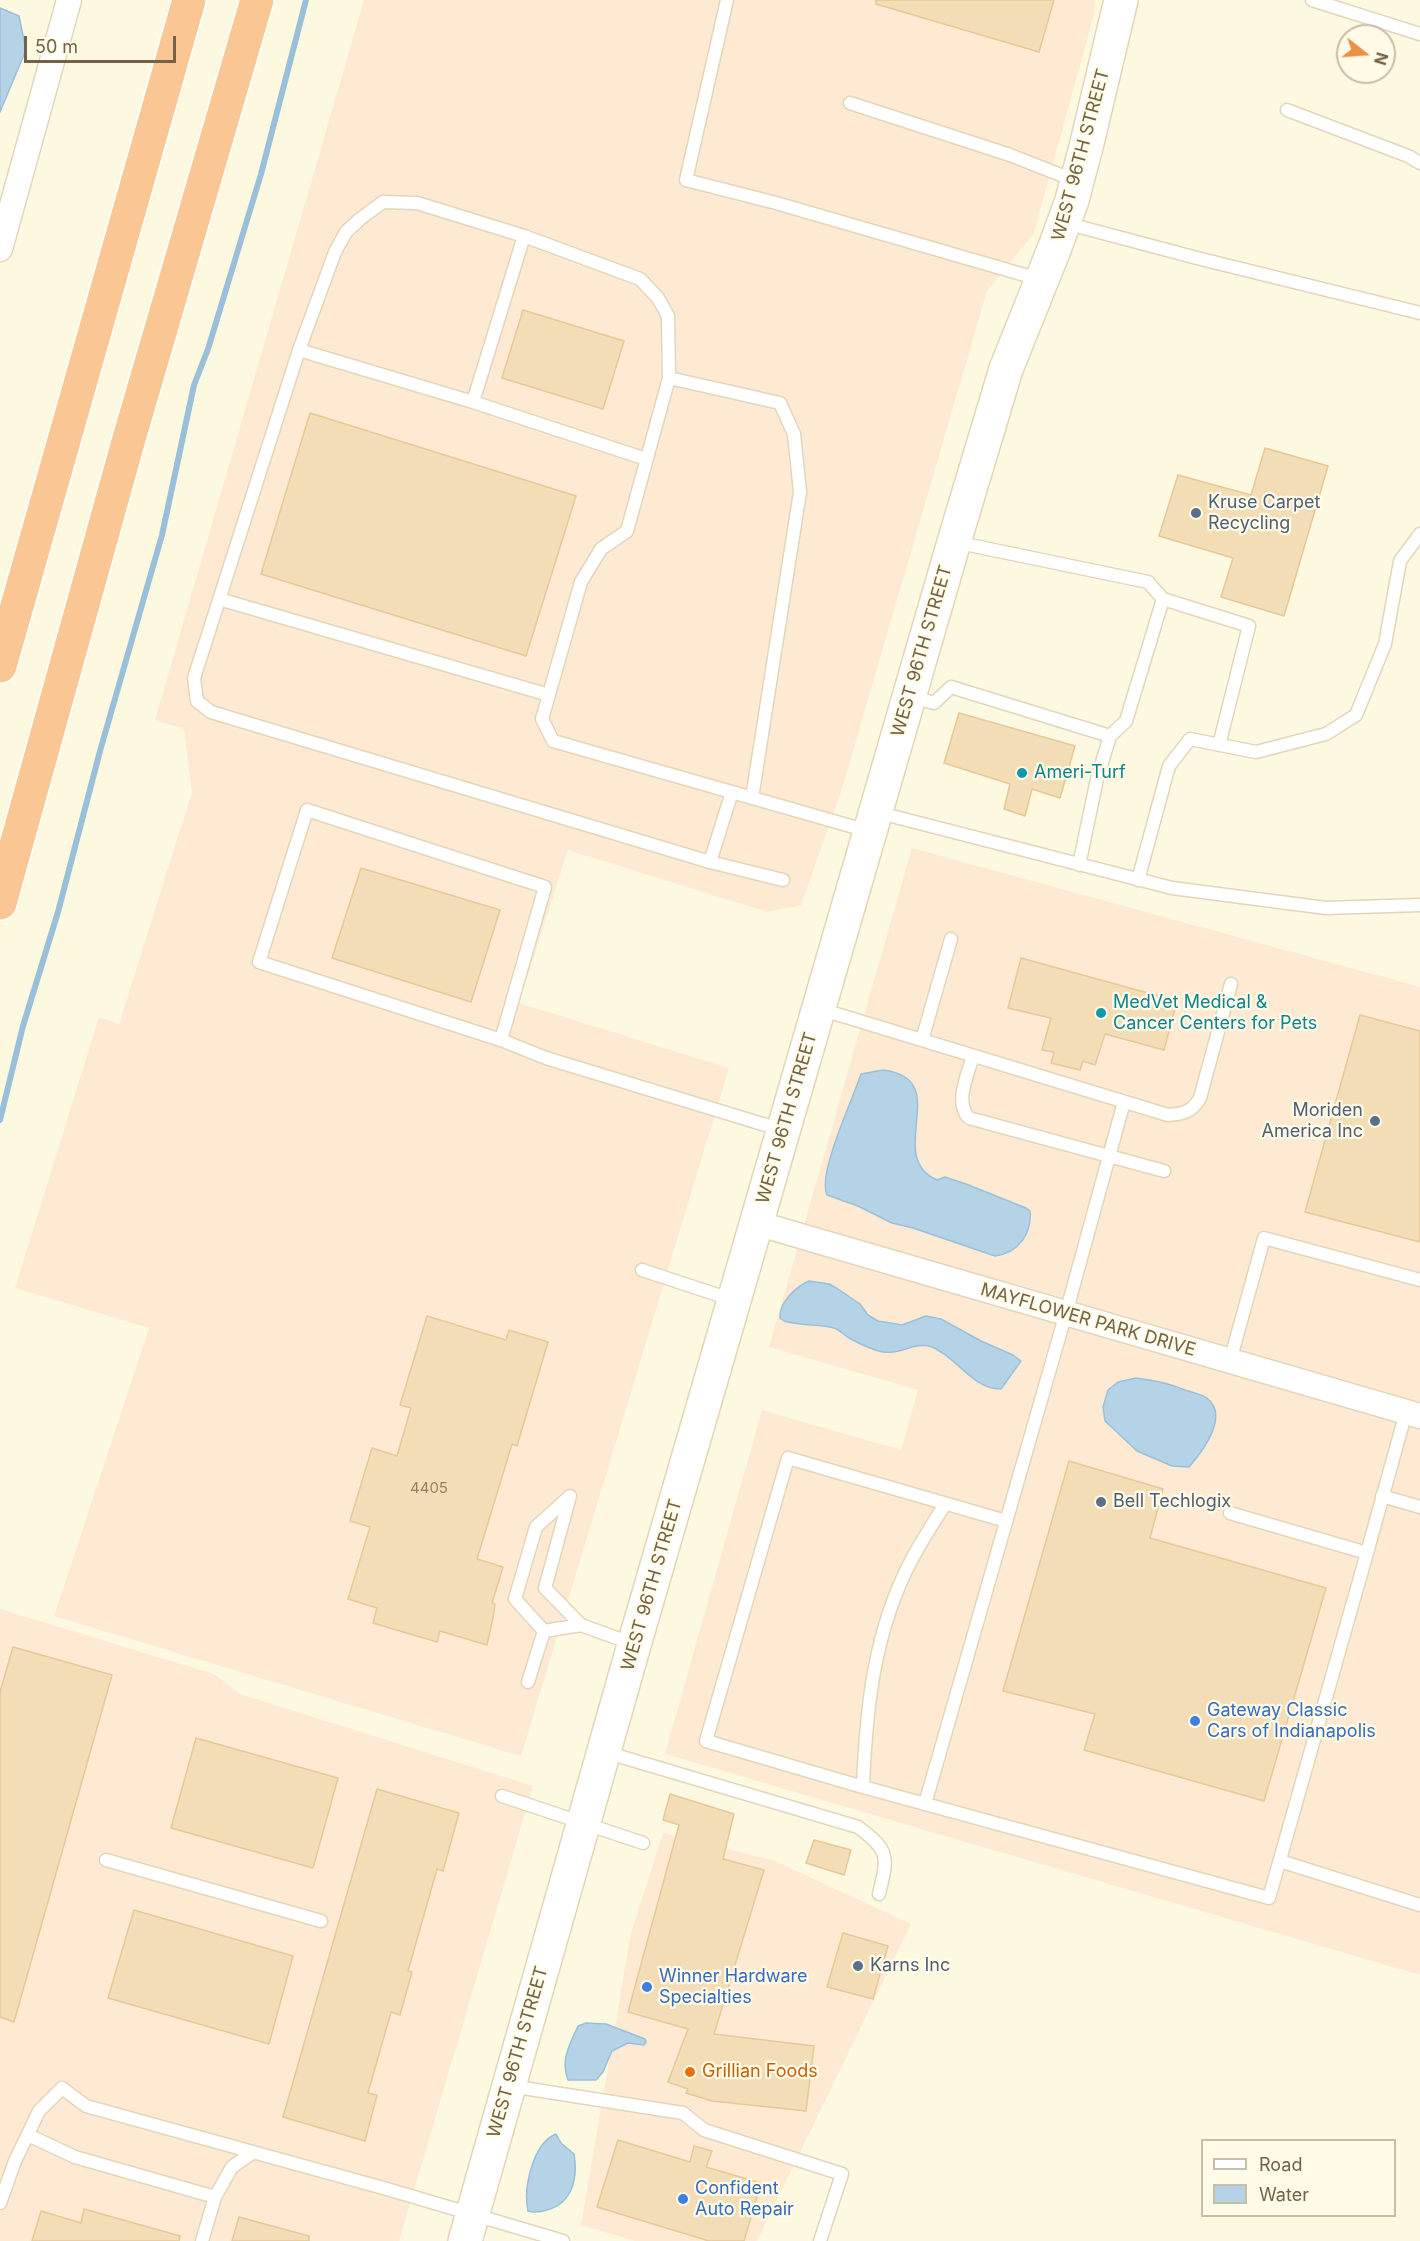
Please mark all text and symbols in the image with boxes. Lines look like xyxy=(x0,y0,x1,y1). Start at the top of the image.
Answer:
scale bar xyxy=(27,24,178,62)
north arrow xyxy=(1336,24,1396,84)
text: 50 m xyxy=(35,36,78,57)
text: N xyxy=(1370,50,1393,67)
street label: WEST 96TH STREET xyxy=(1048,67,1114,243)
place label: Kruse Carpet Recycling xyxy=(1208,492,1320,534)
marker: Kruse Carpet Recycling xyxy=(1189,506,1203,520)
street label: WEST 96TH STREET xyxy=(887,563,957,739)
place label: Ameri-Turf xyxy=(1034,762,1126,784)
marker: Ameri-Turf xyxy=(1015,766,1029,780)
place label: MedVet Medical & Cancer Centers for Pets xyxy=(1113,992,1317,1034)
marker: MedVet Medical & Cancer Centers for Pets xyxy=(1094,1006,1108,1020)
street label: WEST 96TH STREET xyxy=(752,1030,822,1206)
place label: Moriden America Inc xyxy=(1262,1100,1363,1142)
marker: Moriden America Inc xyxy=(1368,1114,1382,1128)
street label: MAYFLOWER PARK DRIVE xyxy=(978,1279,1198,1361)
house number: 4405 xyxy=(410,1479,448,1497)
place label: Bell Techlogix xyxy=(1113,1491,1231,1513)
marker: Bell Techlogix xyxy=(1094,1495,1108,1509)
street label: WEST 96TH STREET xyxy=(617,1497,687,1673)
place label: Gateway Classic Cars of Indianapolis xyxy=(1207,1700,1376,1742)
marker: Gateway Classic Cars of Indianapolis xyxy=(1188,1714,1202,1728)
place label: Karns Inc xyxy=(870,1955,950,1977)
marker: Karns Inc xyxy=(851,1959,865,1973)
street label: WEST 96TH STREET xyxy=(483,1964,553,2140)
place label: Winner Hardware Specialties xyxy=(659,1966,807,2008)
marker: Winner Hardware Specialties xyxy=(640,1980,654,1994)
place label: Grillian Foods xyxy=(702,2061,818,2083)
marker: Grillian Foods xyxy=(683,2065,697,2079)
legend xyxy=(1201,2139,1396,2217)
text: Road xyxy=(1259,2154,1302,2175)
place label: Confident Auto Repair xyxy=(695,2178,794,2220)
text: Water xyxy=(1259,2184,1309,2205)
marker: Confident Auto Repair xyxy=(676,2192,690,2206)

